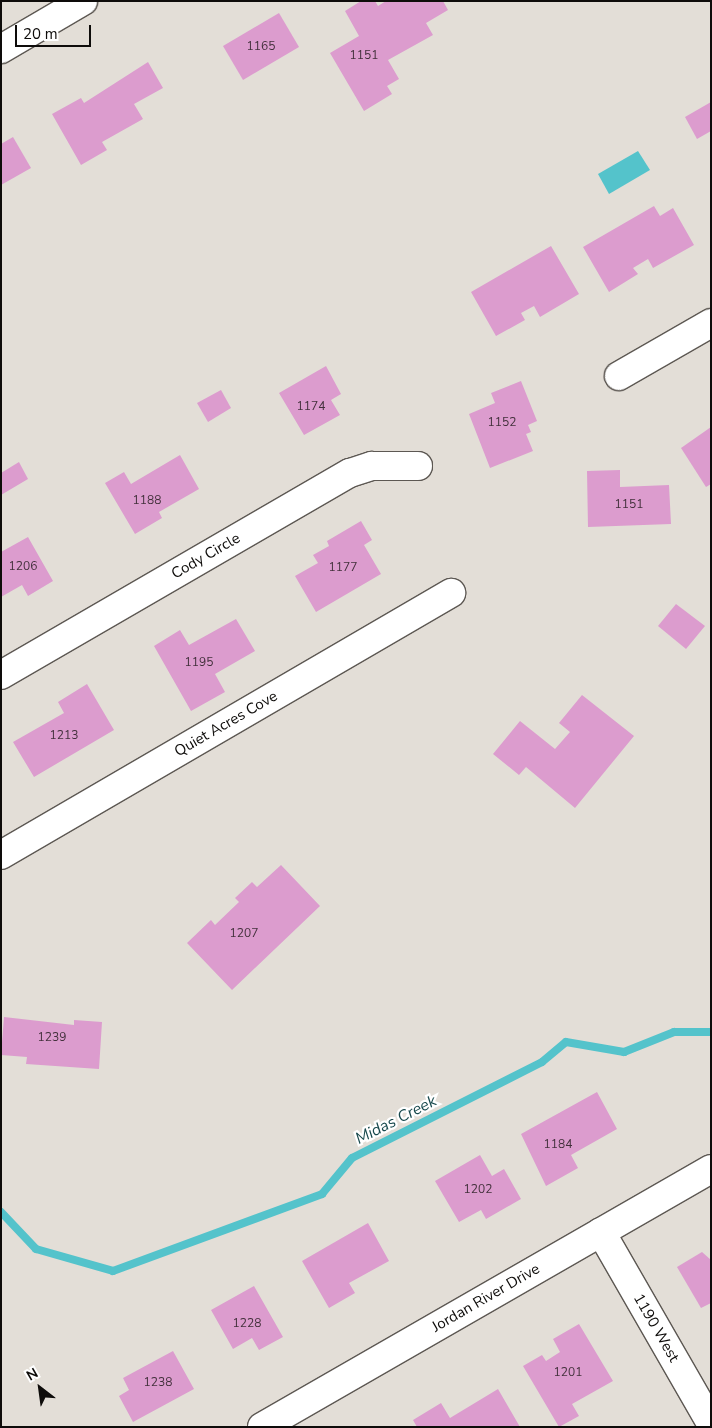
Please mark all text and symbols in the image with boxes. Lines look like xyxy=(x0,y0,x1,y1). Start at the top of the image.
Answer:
scale bar xyxy=(18,15,94,47)
text: 20 m xyxy=(23,24,58,44)
house number: 1165 xyxy=(247,40,275,54)
house number: 1151 xyxy=(350,49,378,63)
house number: 1174 xyxy=(297,400,325,414)
house number: 1152 xyxy=(488,416,516,430)
house number: 1188 xyxy=(133,494,161,508)
house number: 1151 xyxy=(615,498,643,512)
street label: Cody Circle xyxy=(168,529,244,583)
house number: 1206 xyxy=(9,560,37,574)
house number: 1177 xyxy=(329,561,357,575)
house number: 1195 xyxy=(185,656,213,670)
street label: Quiet Acres Cove xyxy=(171,687,281,761)
house number: 1213 xyxy=(50,729,78,743)
house number: 1207 xyxy=(230,927,258,941)
house number: 1239 xyxy=(38,1031,66,1045)
water label: Midas Creek xyxy=(352,1091,440,1149)
house number: 1184 xyxy=(544,1138,572,1152)
house number: 1202 xyxy=(464,1183,492,1197)
street label: Jordan River Drive xyxy=(429,1260,543,1336)
street label: 1190 West xyxy=(629,1291,683,1365)
house number: 1228 xyxy=(233,1317,261,1331)
north arrow xyxy=(15,1363,65,1413)
text: N xyxy=(23,1364,42,1385)
house number: 1201 xyxy=(554,1366,582,1380)
house number: 1238 xyxy=(144,1376,172,1390)

